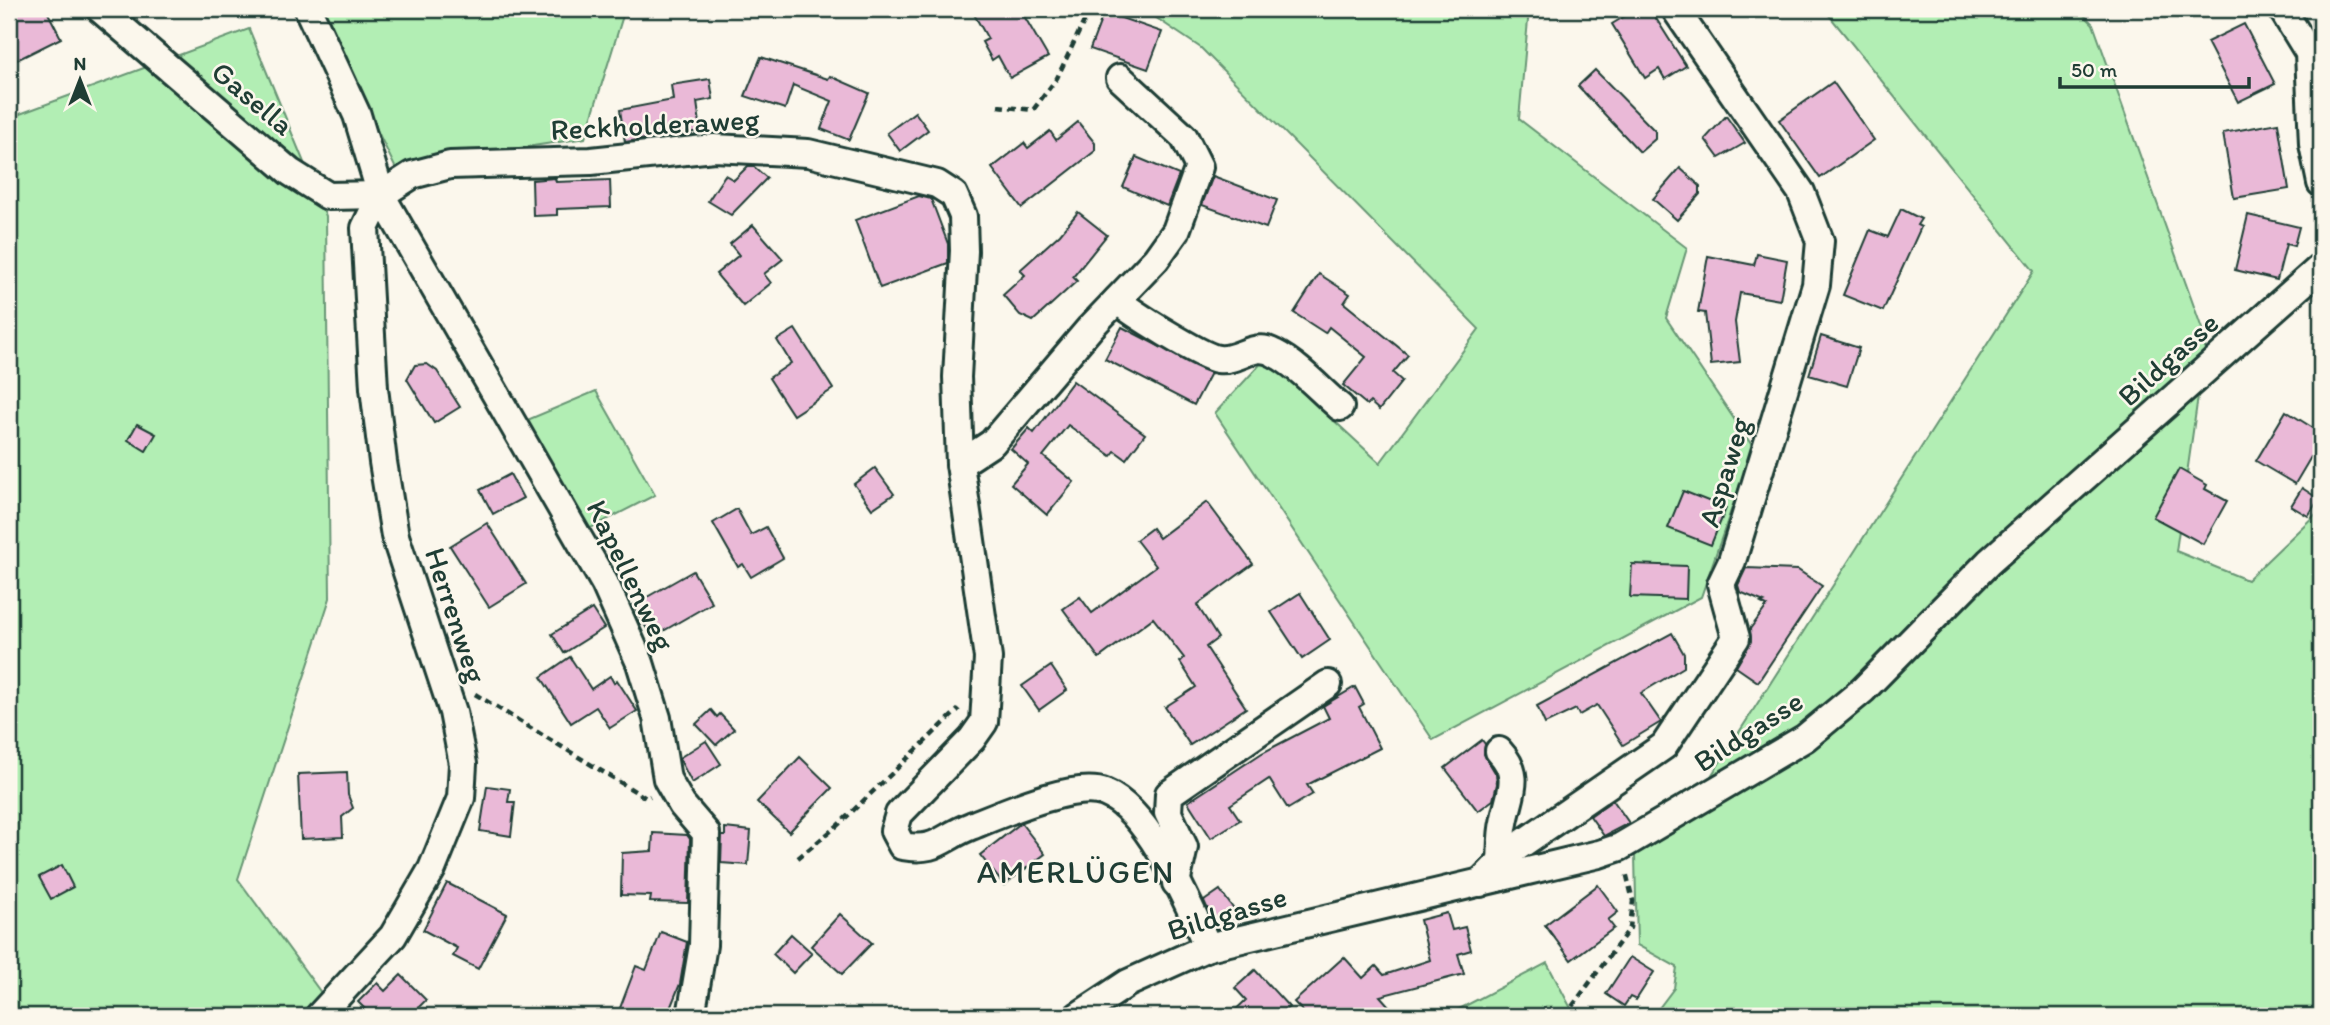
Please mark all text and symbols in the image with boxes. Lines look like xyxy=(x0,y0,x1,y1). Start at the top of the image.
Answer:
north arrow xyxy=(46,46,116,116)
scale bar xyxy=(2060,46,2250,90)
text: N xyxy=(74,52,86,75)
street label: Gasella xyxy=(204,53,302,143)
text: 50 m xyxy=(2071,57,2118,82)
street label: Reckholderaweg xyxy=(550,100,761,148)
street label: Bildgasse xyxy=(2110,304,2226,414)
street label: Aspaweg xyxy=(1690,412,1758,531)
street label: Kapellenweg xyxy=(579,493,684,657)
street label: Herrenweg xyxy=(417,543,495,688)
street label: Bildgasse xyxy=(1686,682,1810,780)
district label: AMERLÜGEN xyxy=(977,853,1175,891)
street label: Bildgasse xyxy=(1163,877,1291,949)

